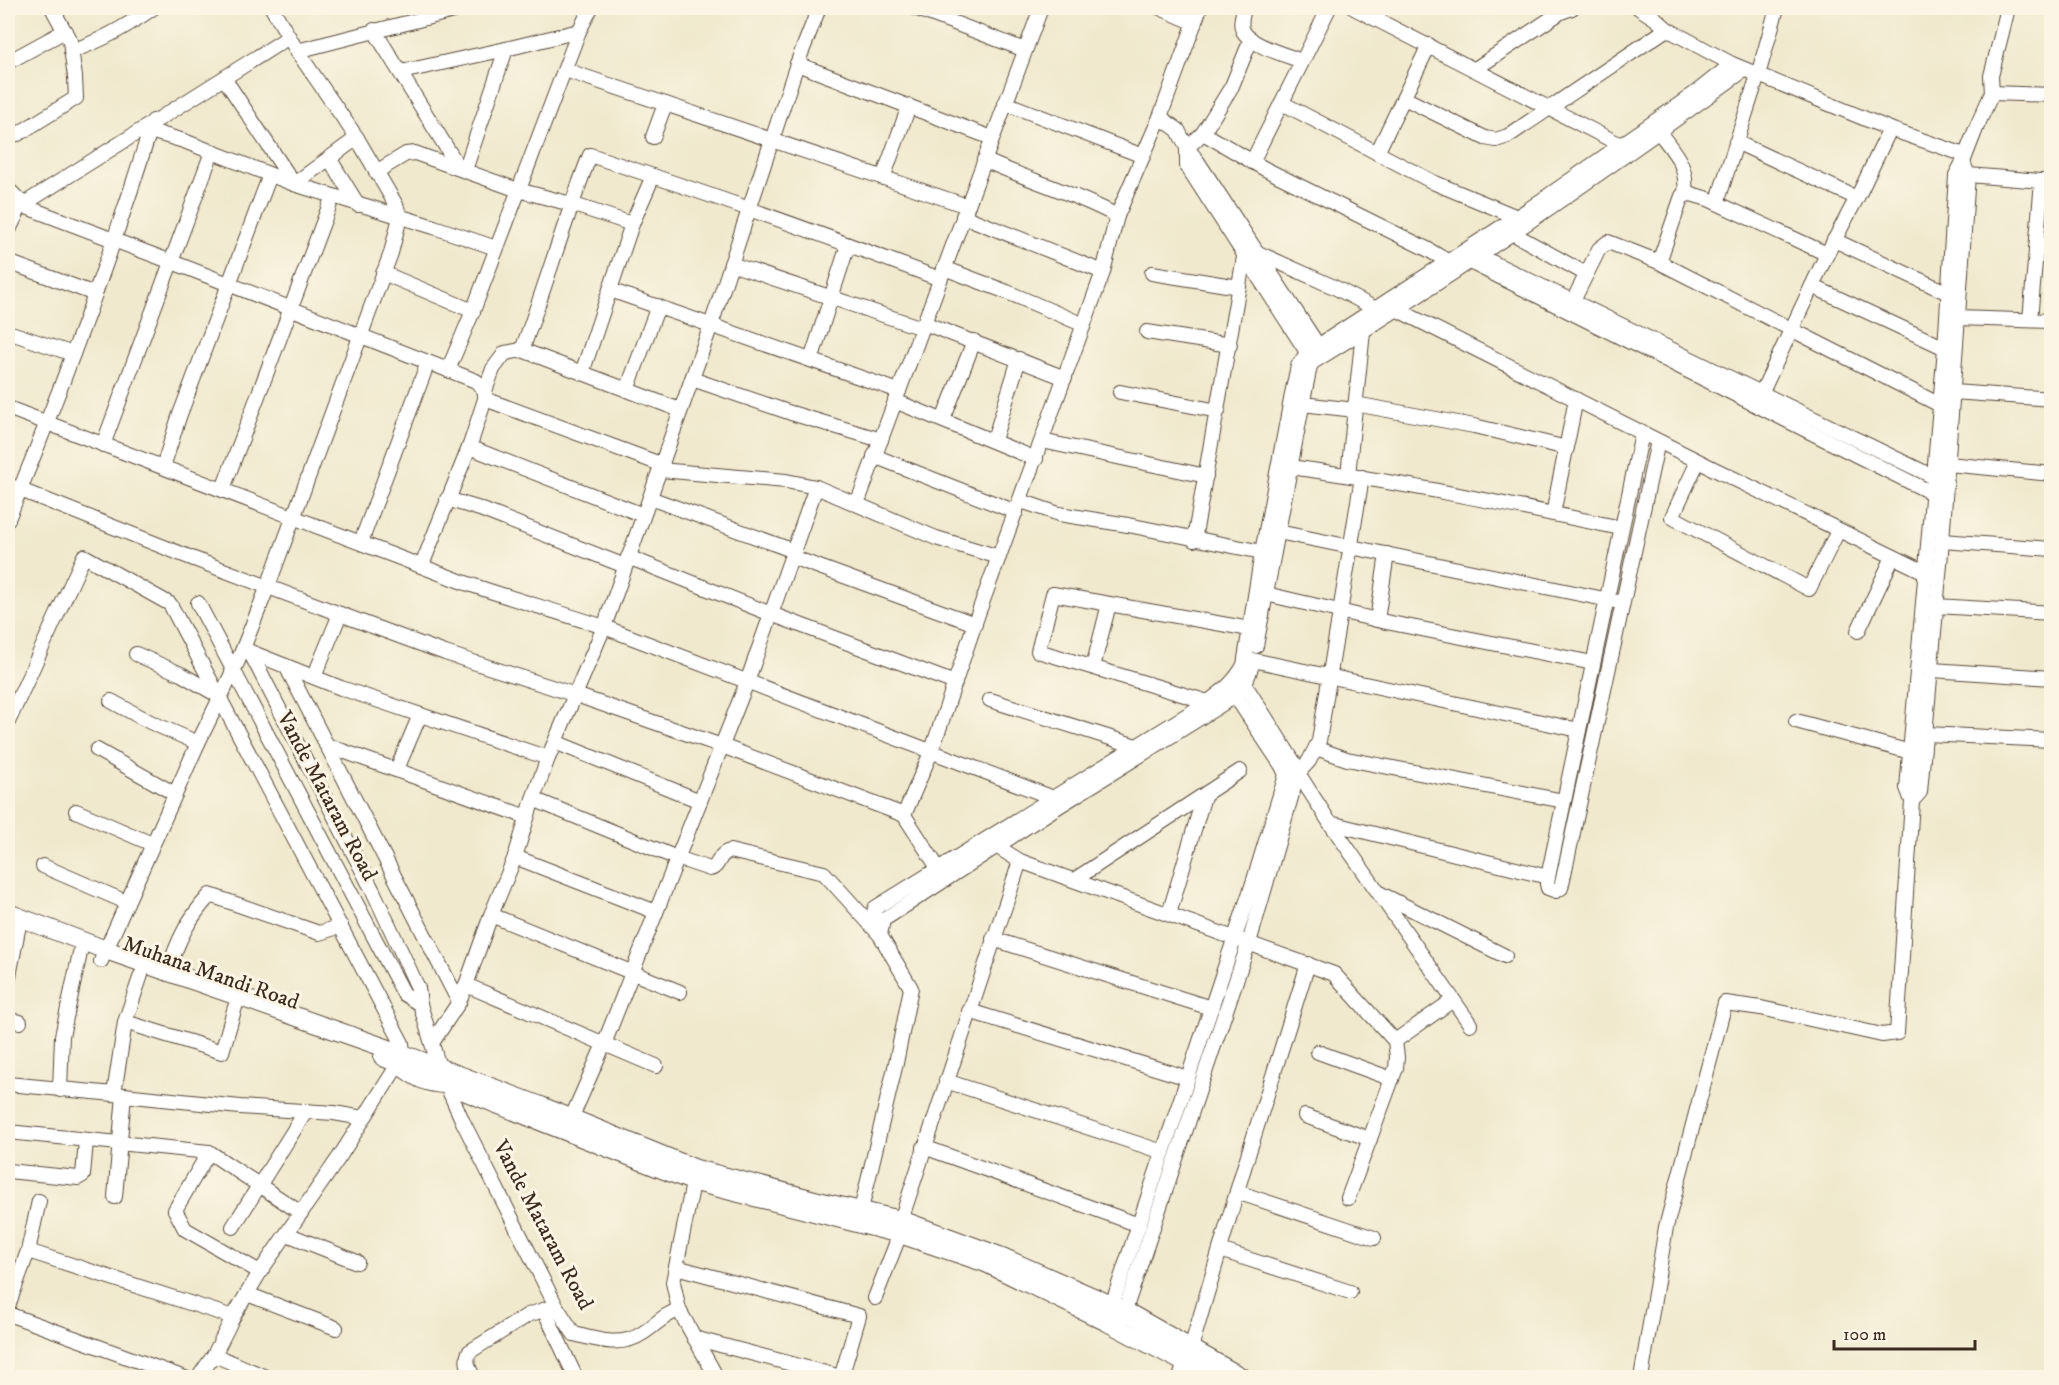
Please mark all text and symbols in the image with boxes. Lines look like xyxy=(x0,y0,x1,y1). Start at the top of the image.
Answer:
street label: Vande Mataram Road xyxy=(270,706,383,885)
street label: Muhana Mandi Road xyxy=(119,930,303,1016)
street label: Vande Mataram Road xyxy=(486,1135,599,1314)
scale bar xyxy=(1834,1313,1975,1351)
text: 100 m xyxy=(1843,1324,1886,1346)

